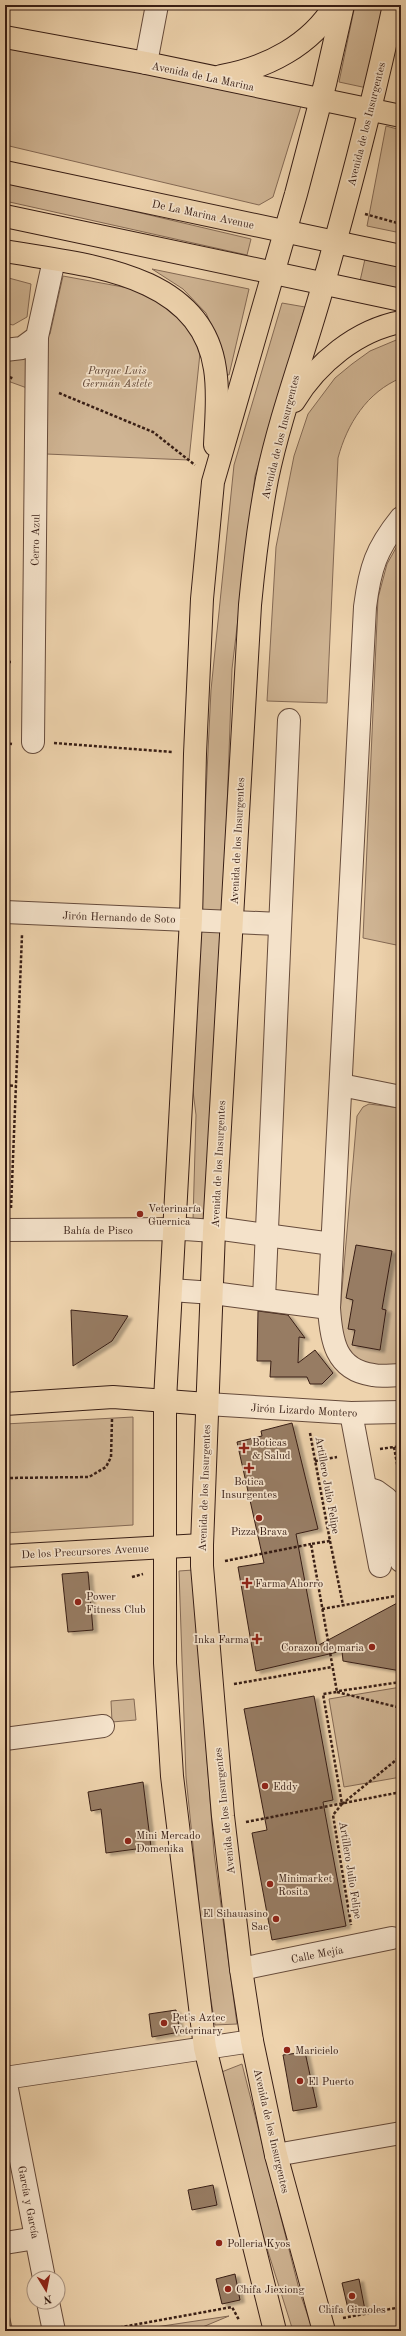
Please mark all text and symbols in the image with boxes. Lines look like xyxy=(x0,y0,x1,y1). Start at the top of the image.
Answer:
street label: Avenida de La Marina xyxy=(150,61,255,94)
street label: Avenida de los Insurgentes xyxy=(347,61,388,188)
street label: De La Marina Avenue xyxy=(151,199,255,232)
park label: Parque Luis Germán Astete xyxy=(82,366,153,390)
street label: Avenida de los Insurgentes xyxy=(261,374,302,501)
street label: Cerro Azul xyxy=(31,514,42,566)
street label: Avenida de los Insurgentes xyxy=(230,777,247,905)
street label: Jirón Hernando de Soto xyxy=(62,911,176,926)
street label: Avenida de los Insurgentes xyxy=(211,1100,228,1228)
place label: Veterinaría Guernica xyxy=(148,1204,202,1228)
marker: Veterinaría Guernica xyxy=(135,1209,145,1219)
street label: Bahía de Pisco xyxy=(63,1226,133,1237)
street label: Jirón Lizardo Montero xyxy=(250,1403,358,1420)
street label: Avenida de los Insurgentes xyxy=(198,1424,213,1552)
street label: Artillero Julio Felipe xyxy=(313,1436,340,1535)
place label: Boticas & Salud xyxy=(252,1438,291,1462)
marker: Boticas & Salud xyxy=(239,1443,249,1453)
marker: Botica Insurgentes xyxy=(244,1463,254,1473)
place label: Botica Insurgentes xyxy=(221,1477,277,1501)
marker: Pizza Brava xyxy=(254,1513,264,1523)
place label: Pizza Brava xyxy=(231,1527,288,1538)
street label: De los Precursores Avenue xyxy=(21,1544,149,1561)
marker: Farma Ahorro xyxy=(242,1578,252,1588)
place label: Farma Ahorro xyxy=(255,1579,323,1590)
place label: Power Fitness Club xyxy=(86,1592,146,1616)
marker: Power Fitness Club xyxy=(73,1597,83,1607)
marker: Inka Farma xyxy=(252,1634,262,1644)
place label: Inka Farma xyxy=(194,1635,250,1646)
marker: Corazon de maria xyxy=(367,1642,377,1652)
place label: Corazon de maria xyxy=(281,1643,365,1654)
street label: Avenida de los Insurgentes xyxy=(213,1747,238,1875)
marker: Eddy xyxy=(260,1781,270,1791)
place label: Eddy xyxy=(273,1782,298,1793)
street label: Artillero Julio Felipe xyxy=(336,1821,363,1920)
place label: Mini Mercado Domenika xyxy=(136,1831,200,1855)
marker: Mini Mercado Domenika xyxy=(123,1836,133,1846)
place label: Minimarket Rosita xyxy=(278,1874,333,1898)
marker: Minimarket Rosita xyxy=(265,1879,275,1889)
place label: El Sihauasino Sac xyxy=(203,1909,268,1933)
marker: El Sihauasino Sac xyxy=(271,1914,281,1924)
street label: Calle Mejía xyxy=(290,1945,345,1966)
place label: Pet's Aztec Veterinary xyxy=(172,2013,225,2037)
marker: Pet's Aztec Veterinary xyxy=(159,2018,169,2028)
marker: Maricielo xyxy=(282,2045,292,2055)
place label: Maricielo xyxy=(295,2046,338,2057)
street label: Avenida de los Insurgentes xyxy=(251,2068,290,2195)
marker: El Puerto xyxy=(295,2076,305,2086)
place label: El Puerto xyxy=(308,2077,354,2088)
street label: García y García xyxy=(15,2165,40,2240)
marker: Polleria Kyos xyxy=(214,2238,224,2248)
place label: Polleria Kyos xyxy=(227,2239,290,2250)
north arrow xyxy=(26,2270,66,2310)
marker: Chifa Jiexiong xyxy=(223,2284,233,2294)
place label: Chifa Jiexiong xyxy=(236,2285,305,2296)
marker: Chifa Giraoles xyxy=(347,2291,357,2301)
text: N xyxy=(42,2292,53,2305)
place label: Chifa Giraoles xyxy=(318,2305,386,2316)

